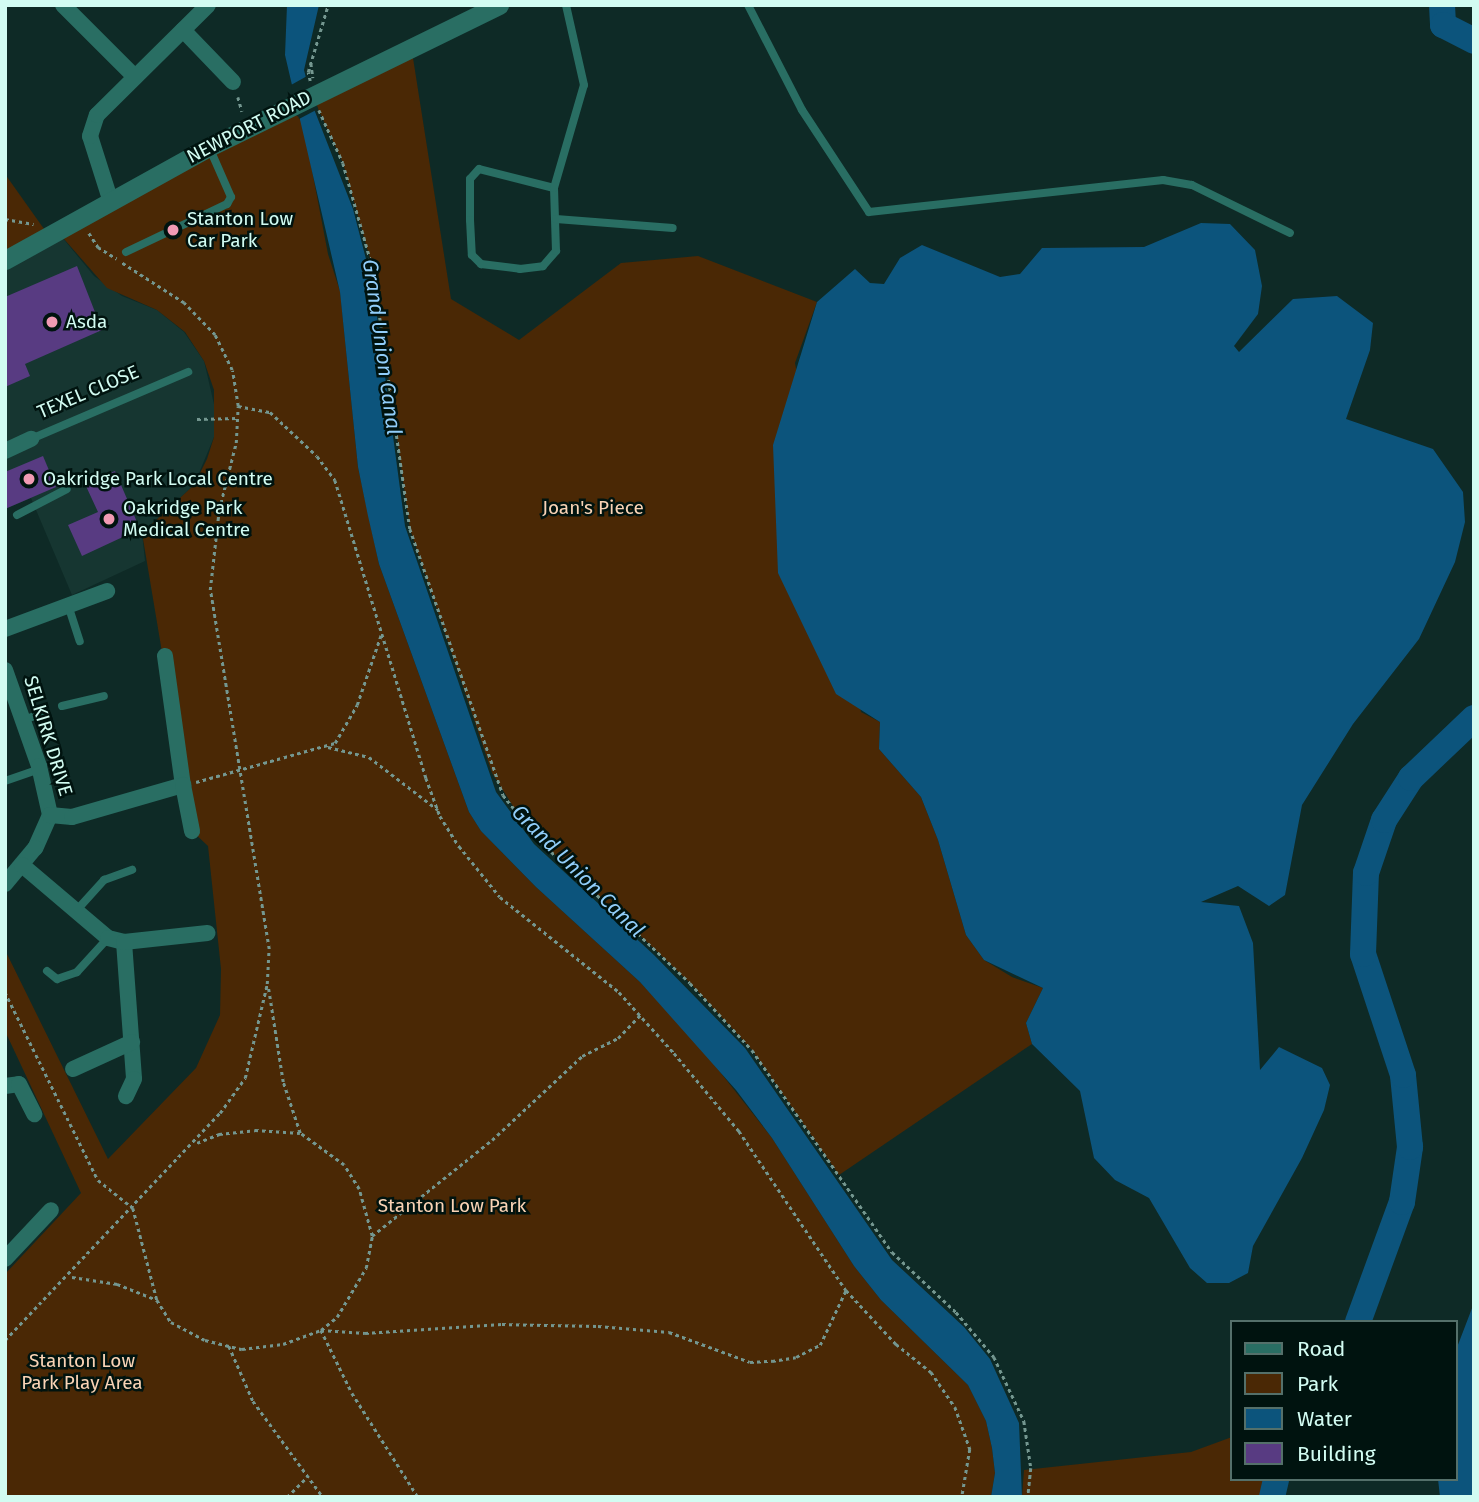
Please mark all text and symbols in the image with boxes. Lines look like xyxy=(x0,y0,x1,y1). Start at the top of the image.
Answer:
street label: NEWPORT ROAD xyxy=(183,86,315,168)
place label: Stanton Low Car Park xyxy=(187,208,293,252)
marker: Stanton Low Car Park xyxy=(165,222,181,238)
water label: Grand Union Canal xyxy=(357,257,407,437)
place label: Asda xyxy=(66,311,107,333)
marker: Asda xyxy=(44,314,60,330)
street label: TEXEL CLOSE xyxy=(34,360,142,424)
place label: Oakridge Park Local Centre xyxy=(43,468,273,490)
marker: Oakridge Park Local Centre xyxy=(21,471,37,487)
place label: Oakridge Park Medical Centre xyxy=(123,497,250,541)
park label: Joan's Piece xyxy=(542,497,644,519)
marker: Oakridge Park Medical Centre xyxy=(101,511,117,527)
street label: SELKIRK DRIVE xyxy=(19,673,77,799)
water label: Grand Union Canal xyxy=(506,799,650,943)
park label: Stanton Low Park xyxy=(378,1195,526,1217)
legend xyxy=(1230,1320,1458,1481)
text: Road xyxy=(1297,1336,1345,1362)
park label: Stanton Low Park Play Area xyxy=(21,1350,143,1394)
text: Park xyxy=(1297,1371,1338,1397)
text: Water xyxy=(1297,1406,1352,1432)
text: Building xyxy=(1297,1441,1376,1467)

